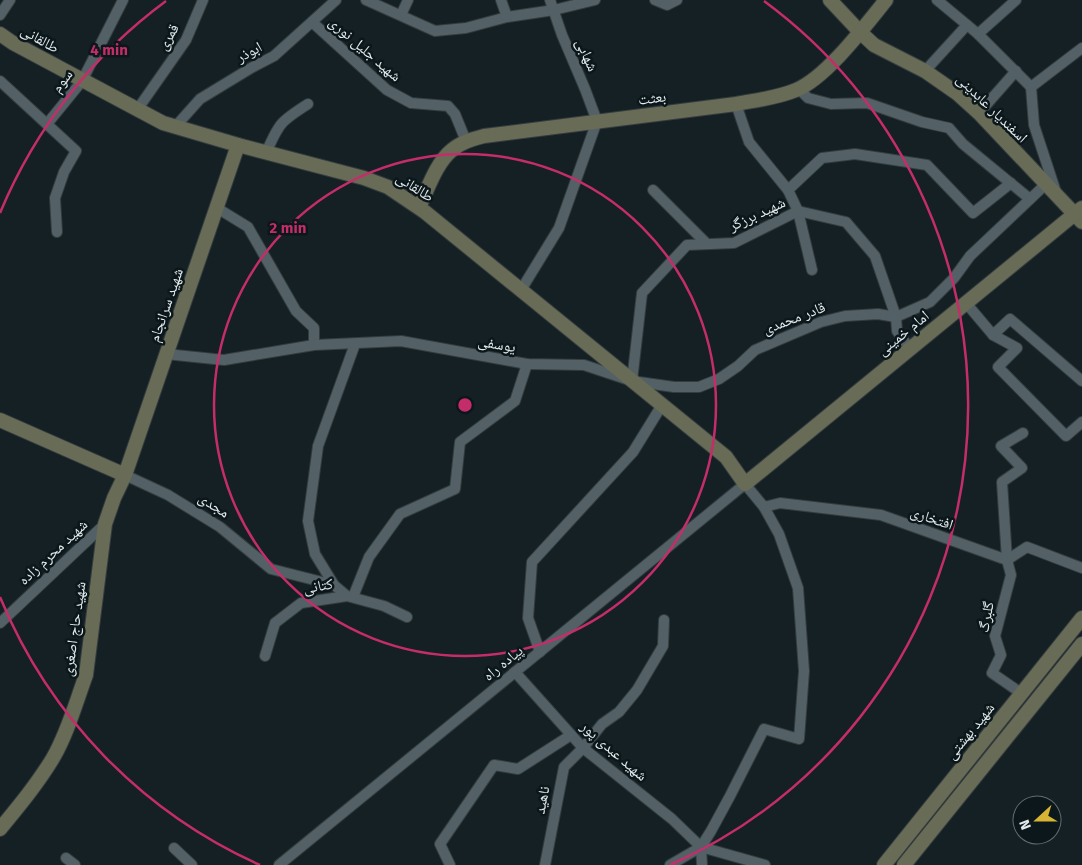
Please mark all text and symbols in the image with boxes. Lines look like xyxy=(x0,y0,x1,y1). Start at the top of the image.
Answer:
street label: شهید جلیل نوری xyxy=(325,13,405,86)
street label: قمری xyxy=(153,20,184,54)
street label: طالقانی xyxy=(17,21,62,58)
street label: شهابی xyxy=(571,36,602,75)
street label: ابوذر xyxy=(232,38,265,67)
text: 4 min xyxy=(90,41,128,59)
street label: سوم xyxy=(48,66,77,97)
street label: اسفندیار عابدینی xyxy=(952,70,1031,147)
street label: بعثت xyxy=(637,87,667,109)
street label: طالقانی xyxy=(392,168,437,207)
street label: شهید برزگر xyxy=(725,193,788,235)
text: 2 min xyxy=(270,219,306,237)
street label: شهید سرانجام xyxy=(145,266,188,345)
street label: قادر محمدی xyxy=(760,298,828,339)
street label: امام خمینی xyxy=(873,307,933,360)
street label: یوسفی xyxy=(476,332,518,357)
centre of rings xyxy=(456,396,474,414)
street label: مجدی xyxy=(195,488,233,523)
street label: افتخاری xyxy=(908,502,956,535)
street label: شهید محرم زاده xyxy=(15,515,92,589)
street label: کتانی xyxy=(302,575,334,598)
street label: شهید حاج اصغری xyxy=(58,580,91,678)
street label: گلبرگ xyxy=(974,600,998,634)
street label: پیاده راه xyxy=(479,641,527,685)
street label: شهید بهشتی xyxy=(942,699,999,764)
street label: شهید عبدی پور xyxy=(576,717,651,786)
street label: ناهید xyxy=(530,785,554,815)
north arrow xyxy=(1012,795,1062,845)
text: N xyxy=(1016,817,1035,832)

